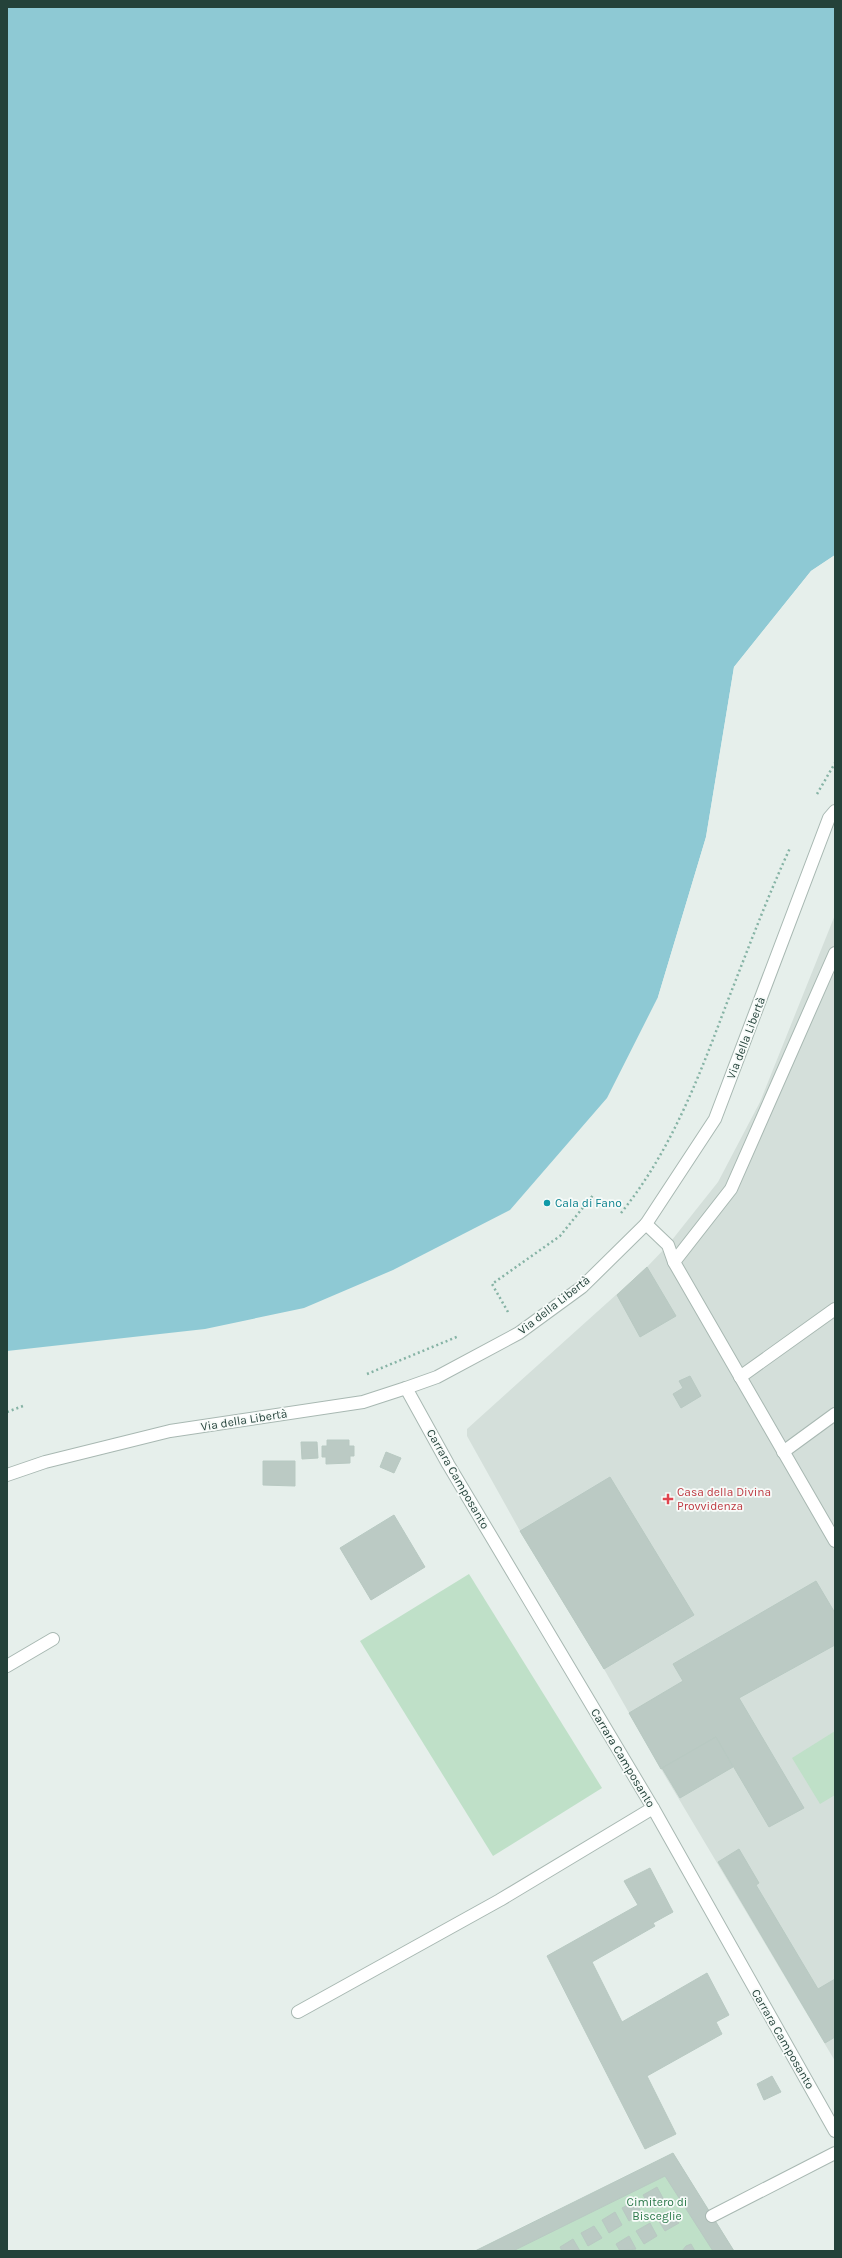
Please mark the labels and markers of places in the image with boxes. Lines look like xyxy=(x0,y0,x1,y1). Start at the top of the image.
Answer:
place label: Cala di Fano xyxy=(555,1196,622,1210)
marker: Cala di Fano xyxy=(542,1198,552,1208)
place label: Casa della Divina Provvidenza xyxy=(677,1485,771,1513)
marker: Casa della Divina Provvidenza xyxy=(662,1493,674,1505)

